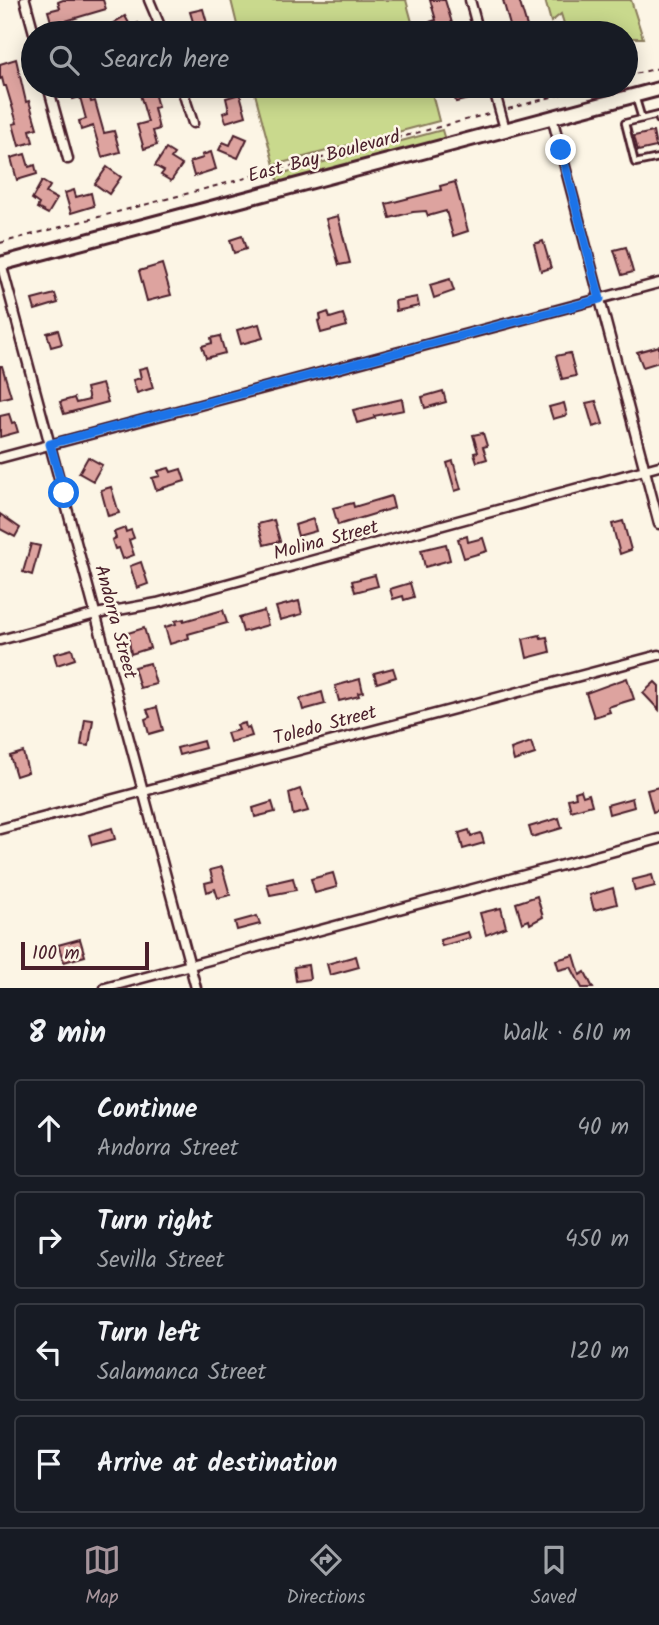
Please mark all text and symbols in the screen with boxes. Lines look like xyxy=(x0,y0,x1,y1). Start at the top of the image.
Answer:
search box xyxy=(21,21,638,98)
text: Search here xyxy=(101,39,229,81)
icon: search xyxy=(45,41,83,79)
street label: East Bay Boulevard xyxy=(245,122,404,192)
route end xyxy=(545,134,576,165)
route start xyxy=(48,477,79,508)
street label: Molina Street xyxy=(270,512,382,569)
street label: Andorra Street xyxy=(85,562,145,683)
street label: Toledo Street xyxy=(270,698,381,754)
scale bar xyxy=(21,939,149,971)
text: 100 m xyxy=(32,939,80,969)
text: 8 min xyxy=(28,1010,106,1058)
text: Walk · 610 m xyxy=(503,1016,631,1052)
text: Continue xyxy=(97,1089,198,1131)
icon: ahead xyxy=(30,1109,68,1147)
text: 40 m xyxy=(577,1110,629,1146)
text: Andorra Street xyxy=(97,1131,239,1167)
text: Turn right xyxy=(97,1201,213,1243)
icon: right xyxy=(30,1221,68,1259)
text: 450 m xyxy=(565,1222,629,1258)
text: Sevilla Street xyxy=(97,1243,224,1279)
text: Turn left xyxy=(97,1313,200,1355)
icon: left xyxy=(30,1333,68,1371)
text: 120 m xyxy=(569,1334,629,1370)
text: Salamanca Street xyxy=(97,1355,266,1391)
text: Arrive at destination xyxy=(97,1443,337,1485)
icon: arrive xyxy=(30,1445,68,1483)
tab: Map xyxy=(83,1541,121,1613)
tab: Directions xyxy=(287,1541,365,1613)
tab: Saved xyxy=(531,1541,576,1613)

